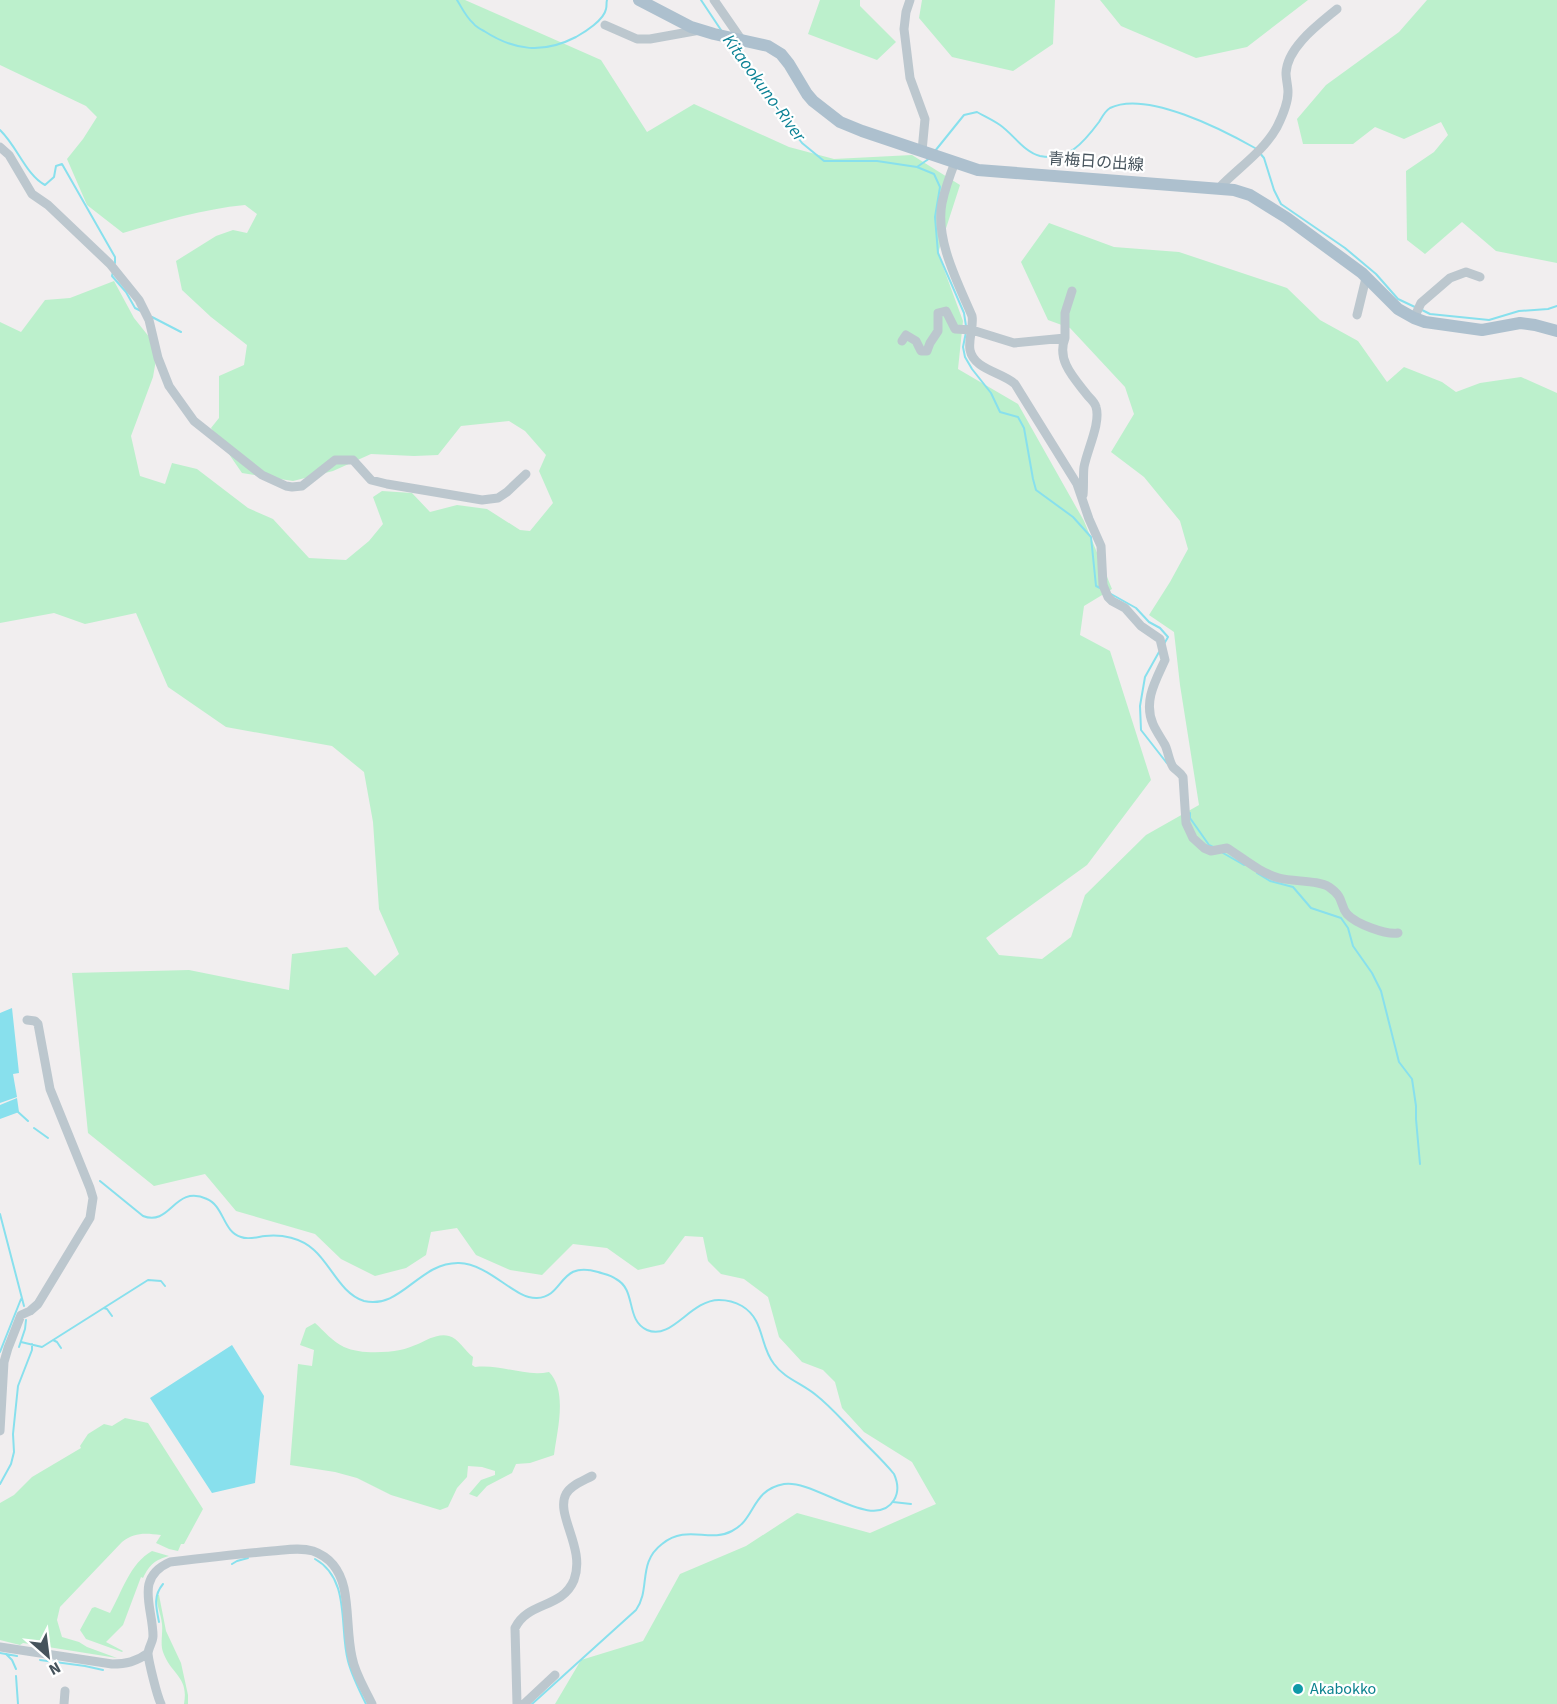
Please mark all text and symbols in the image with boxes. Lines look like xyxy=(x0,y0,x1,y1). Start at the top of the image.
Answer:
water label: Kitaookuno-River xyxy=(716,29,812,148)
street label: 青梅日の出線 xyxy=(1047,148,1145,176)
north arrow xyxy=(18,1626,78,1686)
text: N xyxy=(45,1656,64,1681)
place label: Akabokko xyxy=(1310,1678,1376,1700)
marker: Akabokko xyxy=(1291,1682,1305,1696)

